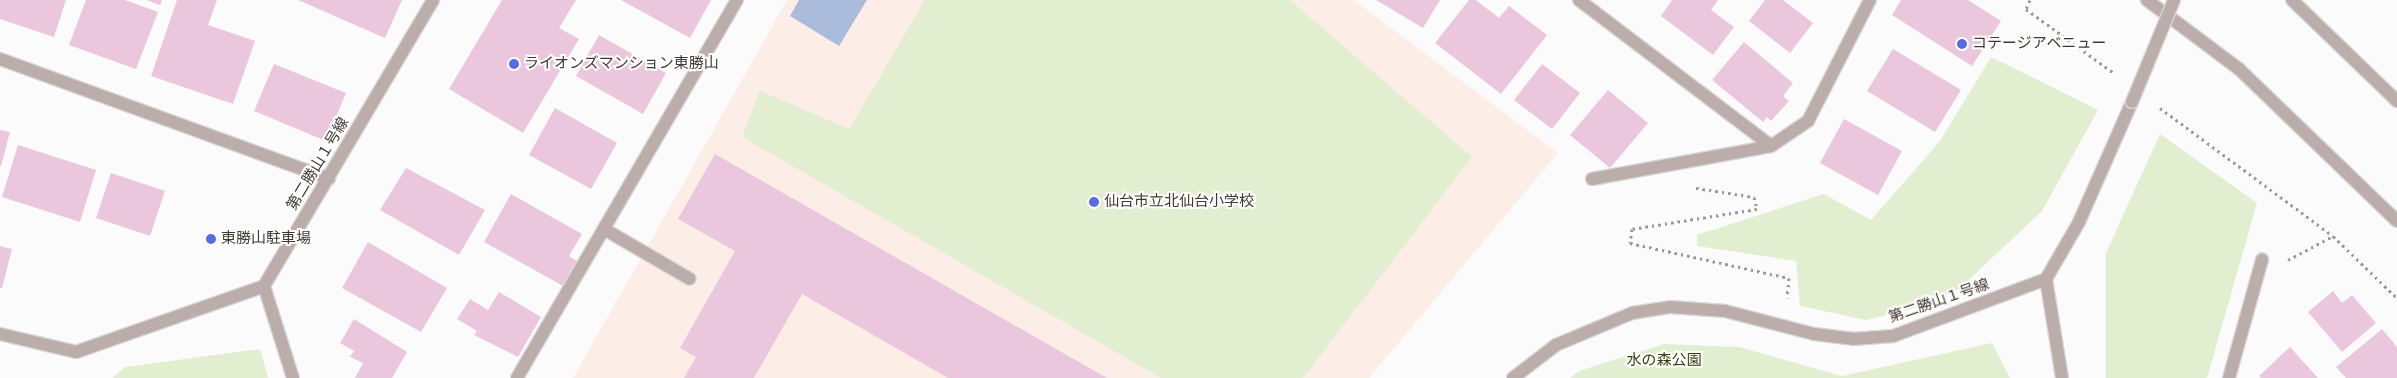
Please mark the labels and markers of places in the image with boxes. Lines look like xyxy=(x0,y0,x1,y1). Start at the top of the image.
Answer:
place label: コテージアベニュー xyxy=(1972,35,2107,53)
marker: コテージアベニュー xyxy=(1956,38,1968,50)
place label: ライオンズマンション東勝山 xyxy=(524,55,719,73)
marker: ライオンズマンション東勝山 xyxy=(508,58,520,70)
place label: 仙台市立北仙台小学校 xyxy=(1104,193,1254,211)
marker: 仙台市立北仙台小学校 xyxy=(1088,196,1100,208)
place label: 東勝山駐車場 xyxy=(221,230,311,248)
marker: 東勝山駐車場 xyxy=(205,233,217,245)

